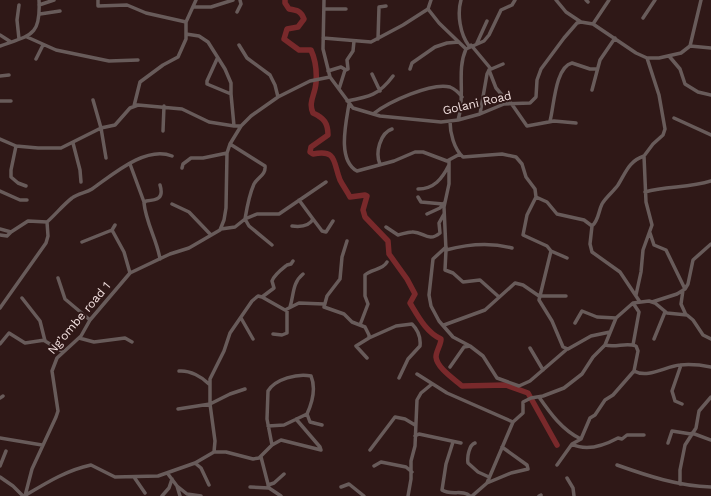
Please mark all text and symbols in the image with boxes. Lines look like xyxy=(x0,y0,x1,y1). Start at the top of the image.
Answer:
street label: Golani Road xyxy=(441,88,513,118)
street label: Ng’ombe road 1 xyxy=(45,279,113,357)

